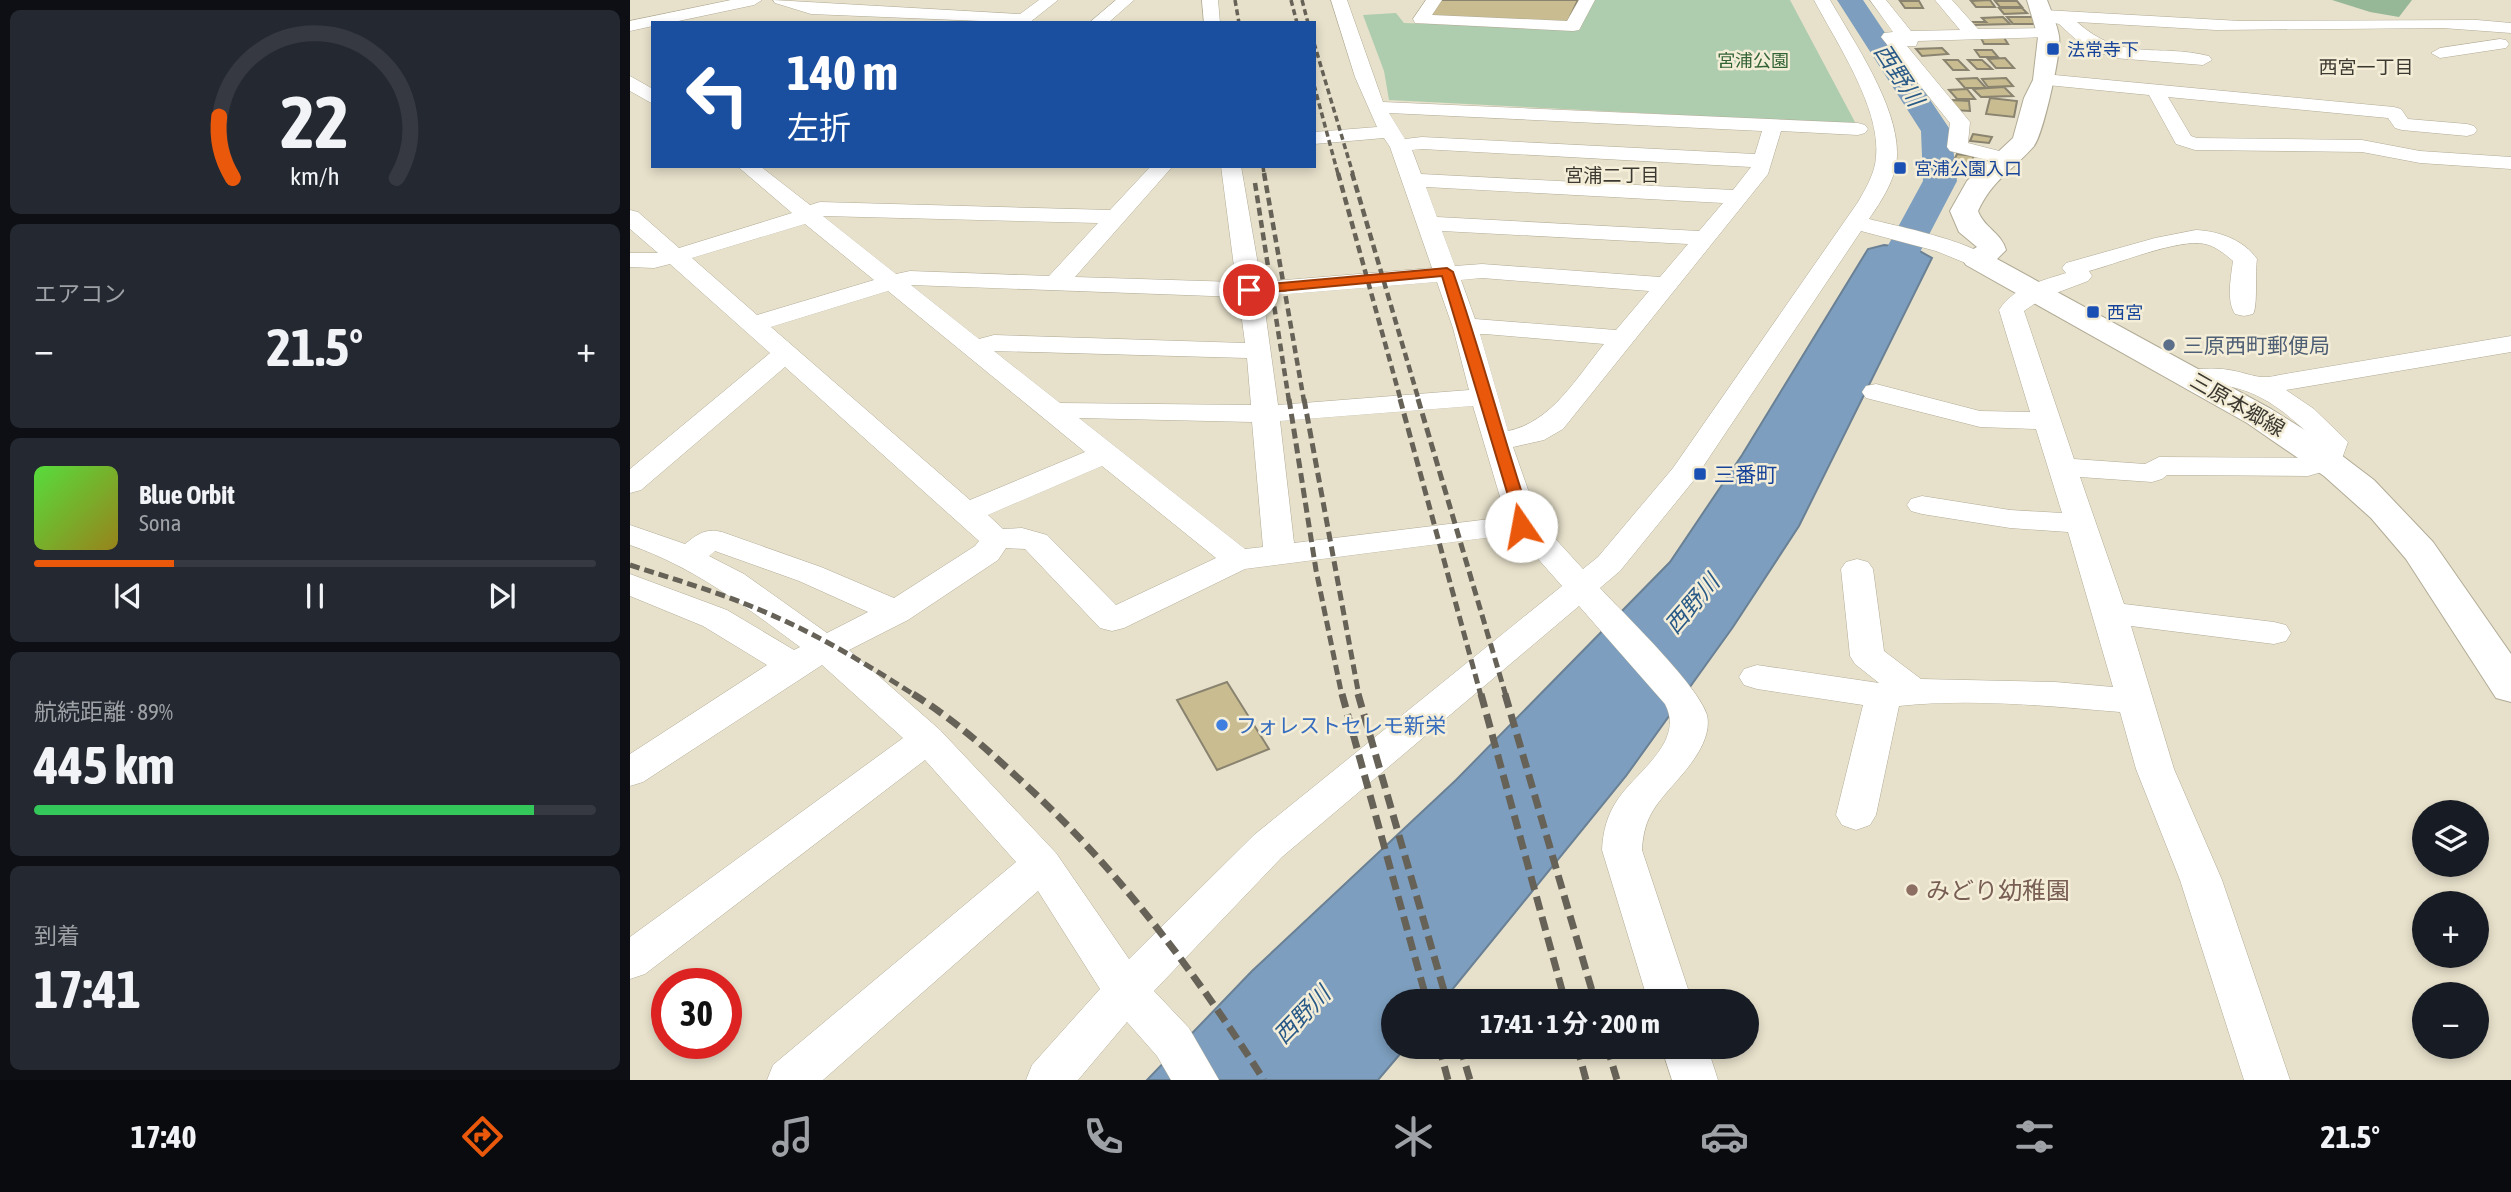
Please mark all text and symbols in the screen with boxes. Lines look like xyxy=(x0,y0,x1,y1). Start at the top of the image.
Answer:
water label: 西野川 xyxy=(1869,39,1930,114)
place label: 法常寺下 xyxy=(2067,39,2139,60)
marker: 法常寺下 xyxy=(2045,41,2061,57)
text: 140 m xyxy=(787,44,898,100)
icon: left xyxy=(672,49,763,140)
park label: 宮浦公園 xyxy=(1717,50,1789,71)
district label: 西宮一丁目 xyxy=(2318,56,2414,78)
text: 22 xyxy=(281,80,349,163)
text: 左折 xyxy=(787,109,851,146)
place label: 宮浦公園入口 xyxy=(1914,158,2022,179)
marker: 宮浦公園入口 xyxy=(1892,160,1908,176)
text: km/h xyxy=(290,162,340,190)
district label: 宮浦二丁目 xyxy=(1564,164,1660,186)
pin xyxy=(1219,260,1279,320)
icon: arrive xyxy=(1230,271,1268,309)
text: エアコン xyxy=(34,281,126,307)
place label: 西宮 xyxy=(2107,302,2143,323)
marker: 西宮 xyxy=(2085,304,2101,320)
text: 21.5° xyxy=(267,317,363,377)
text: − xyxy=(34,327,54,370)
text: + xyxy=(576,327,596,370)
place label: 三原西町郵便局 xyxy=(2183,333,2330,357)
marker: 三原西町郵便局 xyxy=(2161,337,2177,353)
street label: 三原本郷線 xyxy=(2187,367,2289,441)
place label: 三番町 xyxy=(1714,462,1777,486)
marker: 三番町 xyxy=(1692,466,1708,482)
text: Blue Orbit xyxy=(139,480,235,510)
position arrow xyxy=(1484,489,1558,563)
text: Sona xyxy=(139,510,181,536)
water label: 西野川 xyxy=(1660,567,1726,639)
icon: previous xyxy=(109,577,147,615)
icon: pause xyxy=(296,577,334,615)
icon: next xyxy=(483,577,521,615)
text: 航続距離 · 89% xyxy=(34,699,173,725)
place label: フォレストセレモ新栄 xyxy=(1236,713,1446,737)
marker: フォレストセレモ新栄 xyxy=(1214,717,1230,733)
text: 445 km xyxy=(34,735,175,795)
map controls xyxy=(2412,800,2489,1059)
button: layers xyxy=(2412,800,2489,877)
place label: みどり幼稚園 xyxy=(1926,877,2070,904)
marker: みどり幼稚園 xyxy=(1904,882,1920,898)
button: + xyxy=(2412,891,2489,968)
text: 到着 xyxy=(34,923,80,949)
text: 17:41 xyxy=(34,959,141,1019)
speed limit sign: 30 xyxy=(651,968,742,1059)
water label: 西野川 xyxy=(1269,979,1337,1049)
button: − xyxy=(2412,982,2489,1059)
text: 17:41 · 1 分 · 200 m xyxy=(1480,1009,1660,1039)
icon: directions xyxy=(458,1112,507,1161)
icon: music xyxy=(768,1112,817,1161)
icon: phone xyxy=(1079,1112,1128,1161)
icon: climate xyxy=(1389,1112,1438,1161)
icon: car xyxy=(1700,1112,1749,1161)
icon: filters xyxy=(2010,1112,2059,1161)
text: 17:40 xyxy=(131,1118,197,1155)
text: 21.5° xyxy=(2321,1118,2380,1155)

